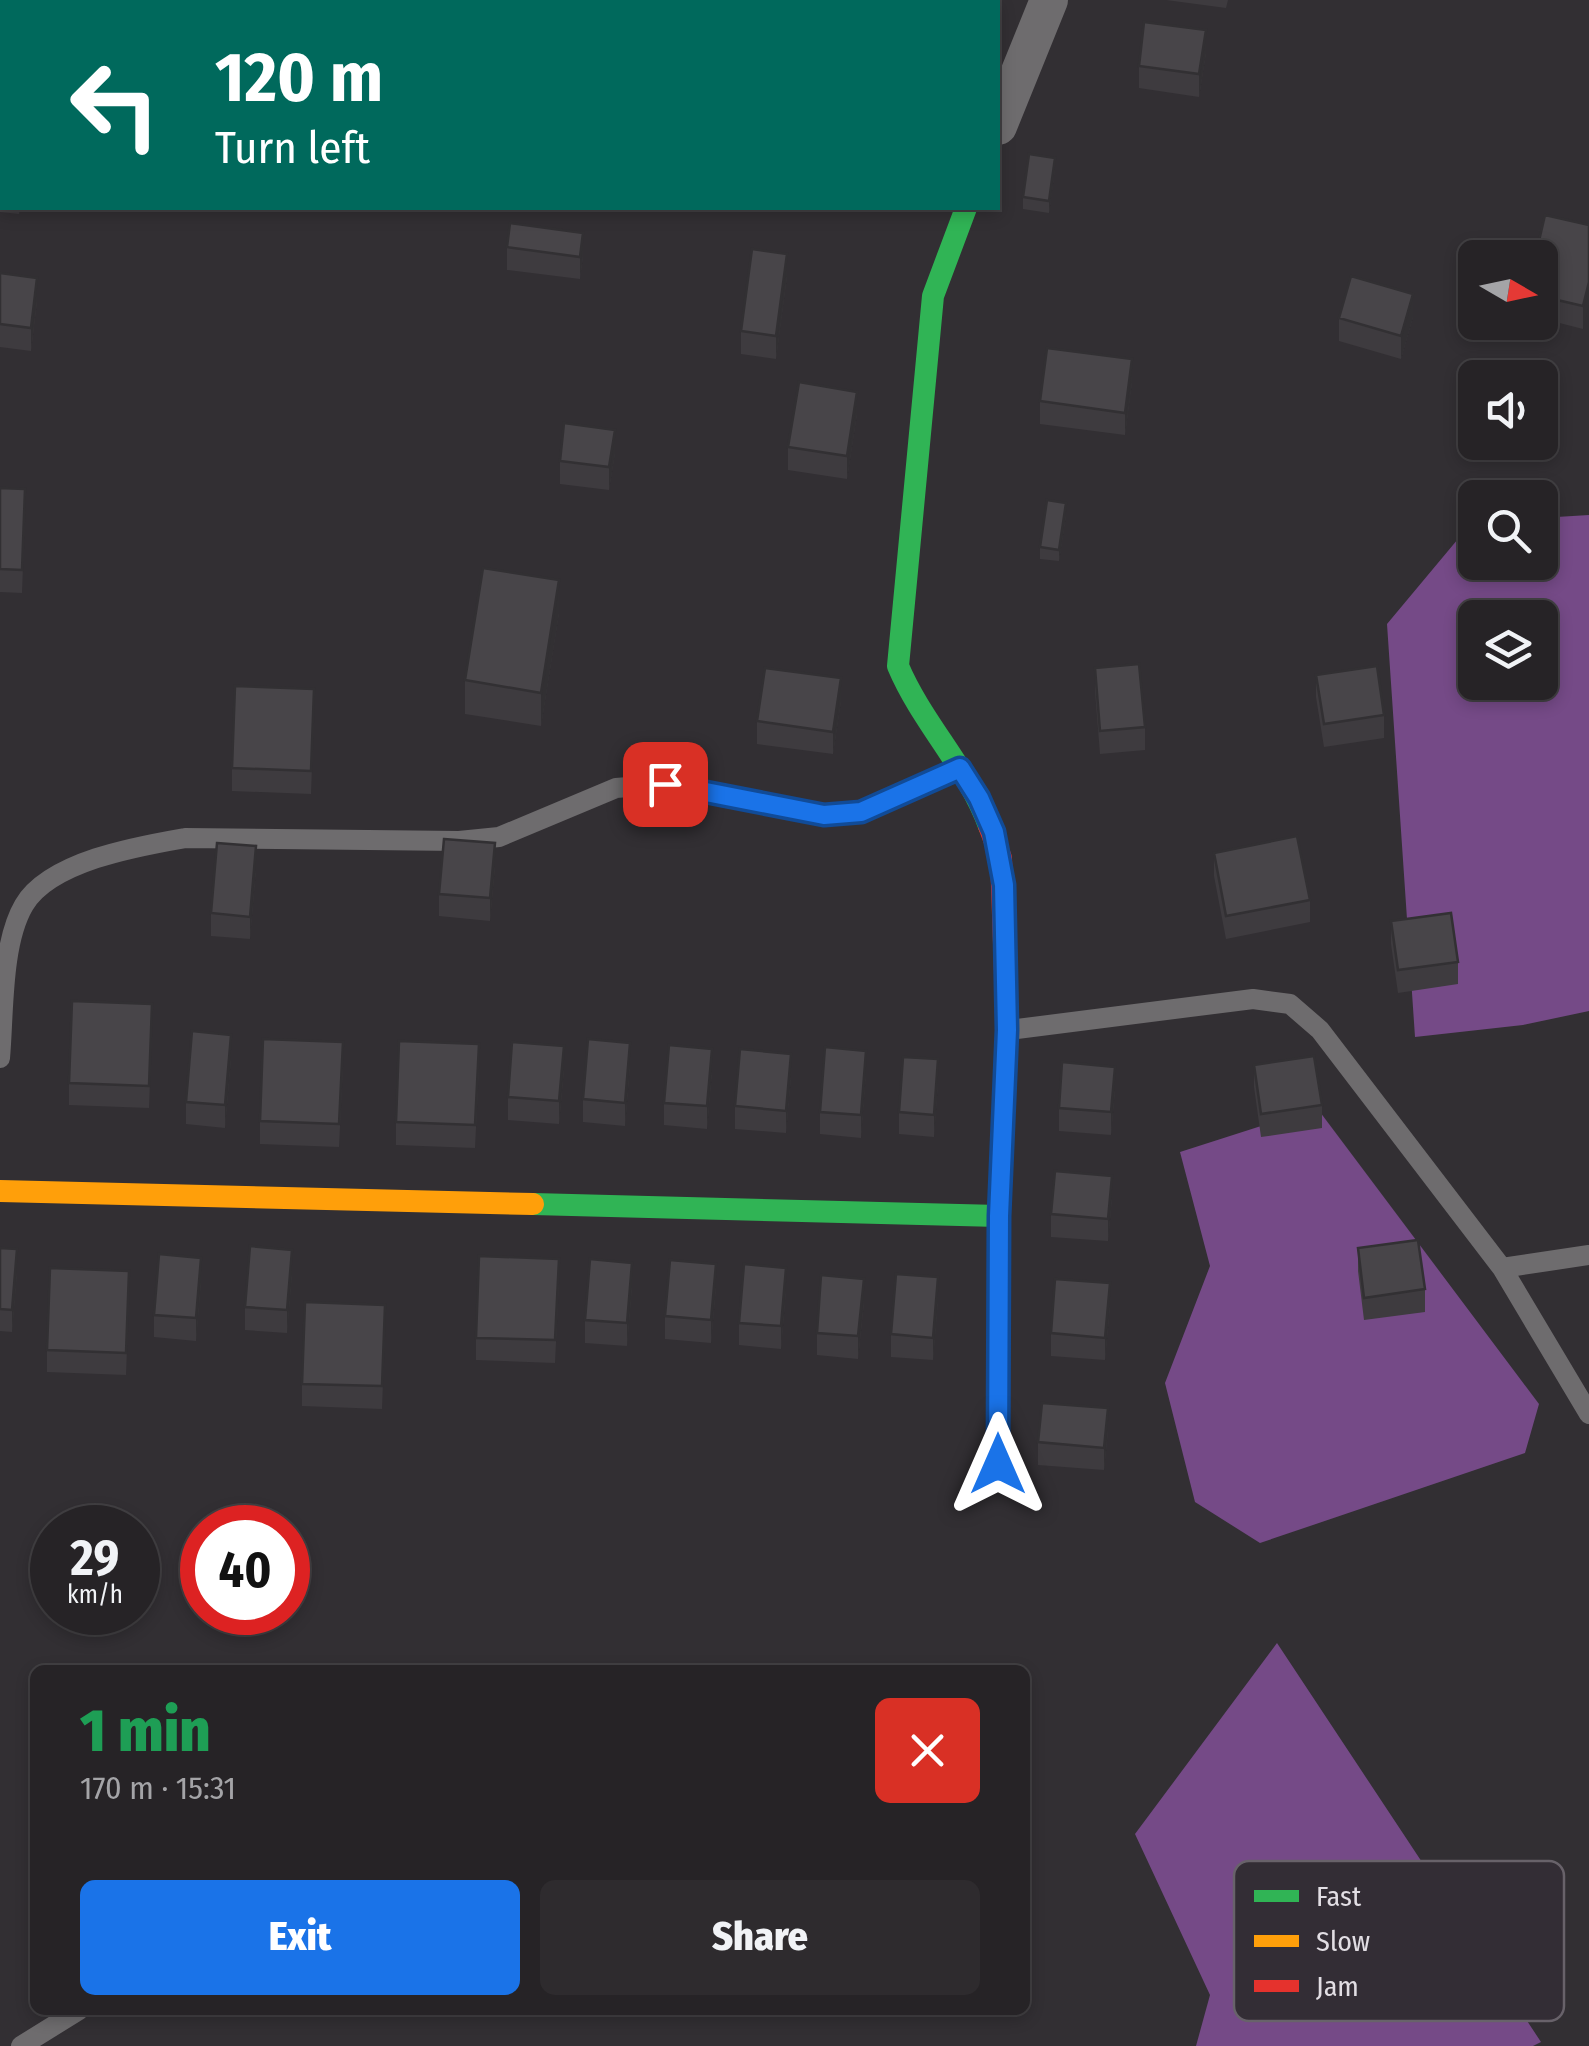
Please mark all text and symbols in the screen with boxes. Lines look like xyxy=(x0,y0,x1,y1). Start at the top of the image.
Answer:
text: 120 m xyxy=(215,36,383,120)
icon: left xyxy=(50,40,180,170)
text: Turn left xyxy=(215,121,370,175)
north arrow xyxy=(1458,240,1558,340)
map controls xyxy=(1458,240,1558,700)
button: sound xyxy=(1458,360,1558,460)
button: search xyxy=(1458,480,1558,580)
button: layers xyxy=(1458,600,1558,700)
pin xyxy=(623,742,708,827)
icon: arrive xyxy=(638,757,693,812)
position arrow xyxy=(946,1412,1050,1516)
speed limit sign: 40 xyxy=(180,1505,310,1635)
text: 29 xyxy=(71,1528,119,1588)
text: km/h xyxy=(67,1580,123,1610)
text: 1 min xyxy=(80,1695,211,1767)
button: close xyxy=(875,1698,980,1803)
text: 170 m · 15:31 xyxy=(80,1769,236,1807)
legend xyxy=(1234,1861,1564,2021)
button: Exit xyxy=(80,1880,520,1995)
button: Share xyxy=(540,1880,980,1995)
text: Fast xyxy=(1316,1880,1362,1913)
text: Slow xyxy=(1316,1925,1370,1958)
text: Jam xyxy=(1316,1970,1359,2003)

